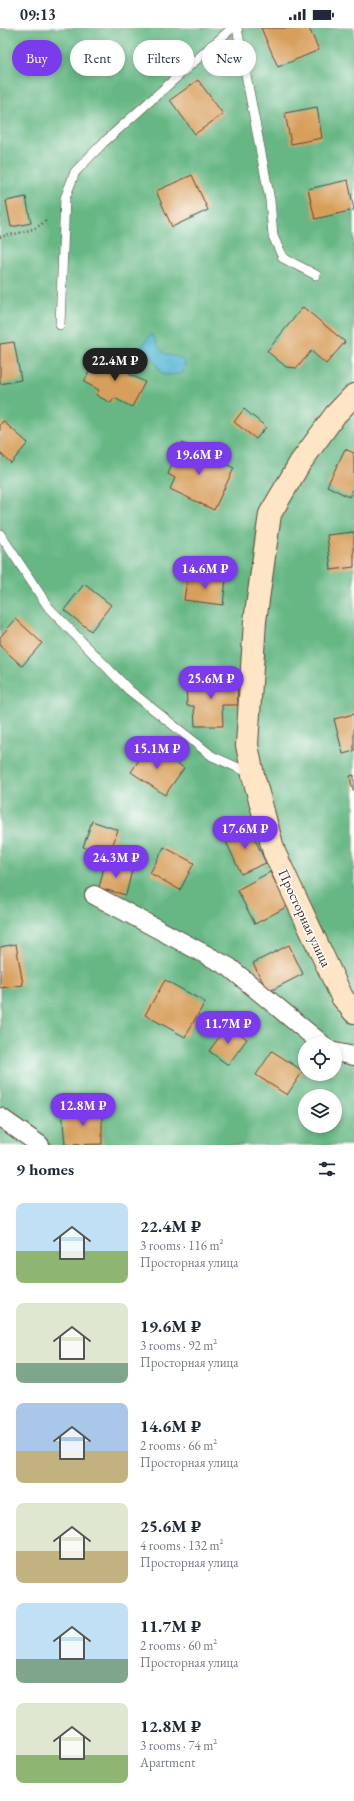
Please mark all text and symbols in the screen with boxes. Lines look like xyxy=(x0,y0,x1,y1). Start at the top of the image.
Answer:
text: 09:13 xyxy=(20,5,56,24)
chip: Buy xyxy=(12,40,62,76)
chip: Rent xyxy=(70,40,125,76)
chip: Filters xyxy=(133,40,194,76)
chip: New xyxy=(202,40,256,76)
pin: 22.4M ₽ xyxy=(78,348,152,382)
text: 22.4M ₽ xyxy=(92,352,138,369)
pin: 19.6M ₽ xyxy=(162,442,236,476)
text: 19.6M ₽ xyxy=(176,446,222,463)
pin: 14.6M ₽ xyxy=(168,556,242,590)
text: 14.6M ₽ xyxy=(182,560,228,577)
pin: 25.6M ₽ xyxy=(174,666,248,700)
text: 25.6M ₽ xyxy=(188,670,234,687)
pin: 15.1M ₽ xyxy=(120,736,194,770)
text: 15.1M ₽ xyxy=(134,740,180,757)
pin: 17.6M ₽ xyxy=(208,816,282,850)
text: 17.6M ₽ xyxy=(222,820,268,837)
pin: 24.3M ₽ xyxy=(79,845,153,879)
text: 24.3M ₽ xyxy=(93,849,139,866)
street label: Просторная улица xyxy=(274,866,336,970)
pin: 11.7M ₽ xyxy=(191,1011,265,1045)
text: 11.7M ₽ xyxy=(205,1015,251,1032)
map controls xyxy=(298,1037,342,1133)
button: locate xyxy=(298,1037,342,1081)
button: layers xyxy=(298,1089,342,1133)
pin: 12.8M ₽ xyxy=(46,1093,120,1127)
text: 12.8M ₽ xyxy=(60,1097,106,1114)
text: 9 homes xyxy=(16,1158,74,1180)
icon: filters xyxy=(316,1158,338,1180)
text: 22.4M ₽ xyxy=(140,1215,201,1237)
icon: home xyxy=(48,1219,96,1267)
text: 3 rooms · 116 m² xyxy=(140,1237,224,1254)
text: Просторная улица xyxy=(140,1254,238,1271)
text: 19.6M ₽ xyxy=(140,1315,201,1337)
icon: home xyxy=(48,1319,96,1367)
text: 3 rooms · 92 m² xyxy=(140,1337,217,1354)
text: Просторная улица xyxy=(140,1354,238,1371)
text: 14.6M ₽ xyxy=(140,1415,201,1437)
icon: home xyxy=(48,1419,96,1467)
text: 2 rooms · 66 m² xyxy=(140,1437,217,1454)
text: Просторная улица xyxy=(140,1454,238,1471)
text: 25.6M ₽ xyxy=(140,1515,201,1537)
icon: home xyxy=(48,1519,96,1567)
text: 4 rooms · 132 m² xyxy=(140,1537,224,1554)
text: Просторная улица xyxy=(140,1554,238,1571)
text: 11.7M ₽ xyxy=(140,1615,201,1637)
icon: home xyxy=(48,1619,96,1667)
text: 2 rooms · 60 m² xyxy=(140,1637,217,1654)
text: Просторная улица xyxy=(140,1654,238,1671)
text: 12.8M ₽ xyxy=(140,1715,201,1737)
icon: home xyxy=(48,1719,96,1767)
text: 3 rooms · 74 m² xyxy=(140,1737,217,1754)
text: Apartment xyxy=(140,1754,195,1771)

